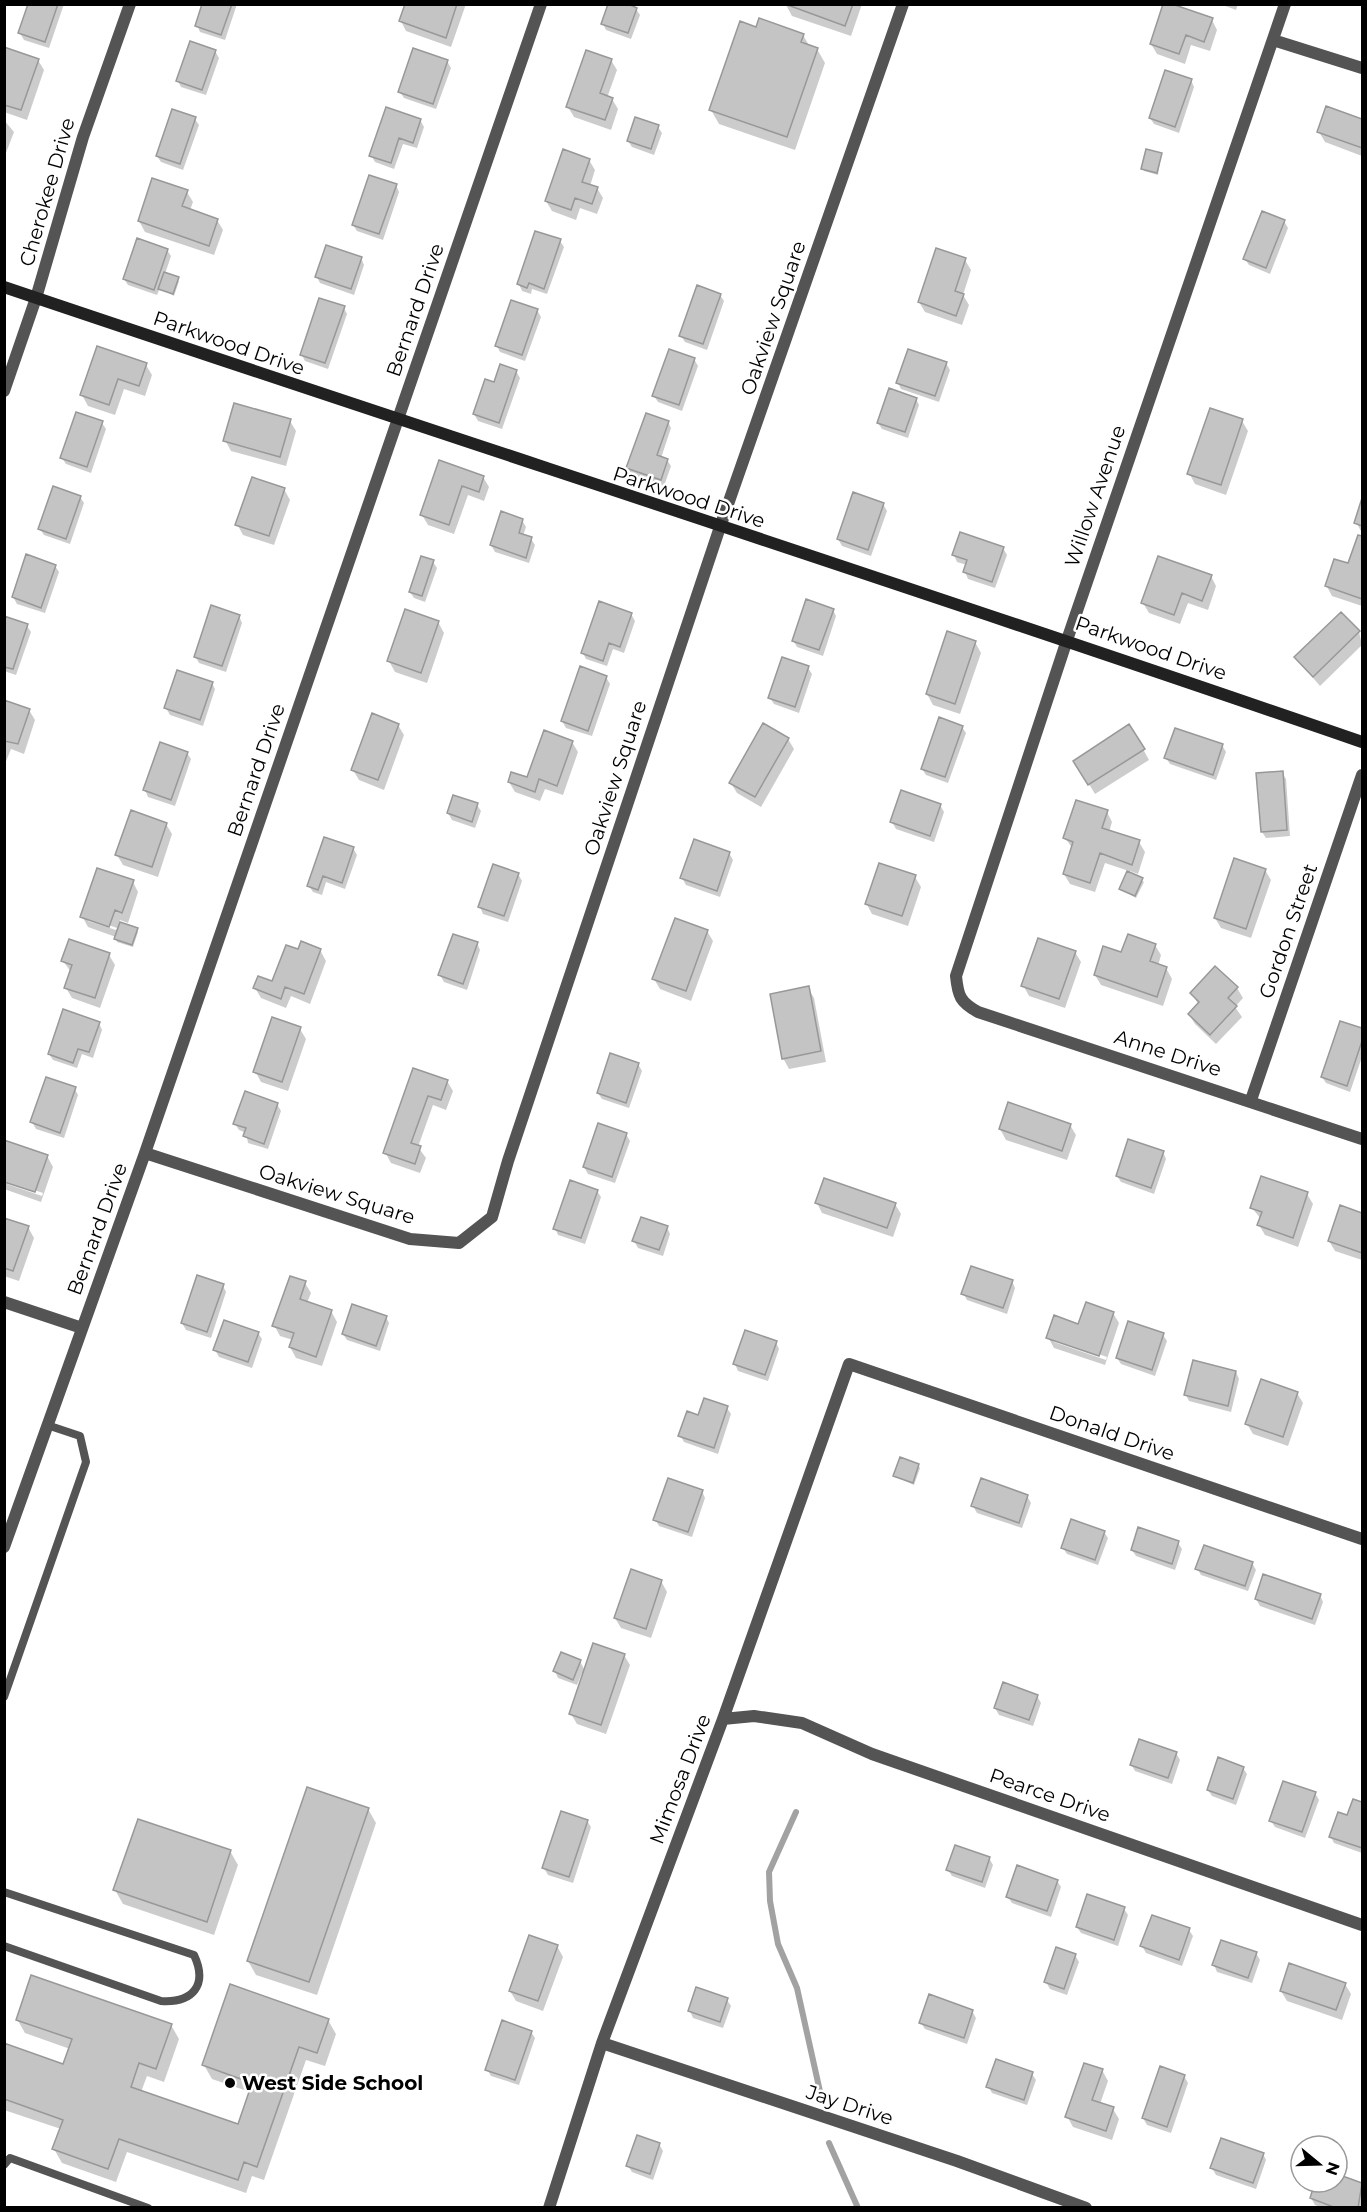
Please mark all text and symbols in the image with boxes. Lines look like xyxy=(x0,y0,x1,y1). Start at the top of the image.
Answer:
street label: Cherokee Drive xyxy=(14,115,80,269)
street label: Oakview Square xyxy=(735,238,811,398)
street label: Bernard Drive xyxy=(381,240,449,380)
street label: Parkwood Drive xyxy=(150,306,308,380)
street label: Willow Avenue xyxy=(1059,422,1131,570)
street label: Parkwood Drive xyxy=(610,461,768,533)
street label: Parkwood Drive xyxy=(1072,611,1230,685)
street label: Oakview Square xyxy=(579,697,651,859)
street label: Bernard Drive xyxy=(222,700,290,840)
street label: Gordon Street xyxy=(1254,860,1322,1002)
street label: Anne Drive xyxy=(1111,1024,1225,1082)
street label: Bernard Drive xyxy=(62,1159,132,1299)
street label: Oakview Square xyxy=(256,1159,418,1229)
street label: Donald Drive xyxy=(1046,1400,1178,1466)
street label: Mimosa Drive xyxy=(644,1711,716,1847)
street label: Pearce Drive xyxy=(986,1763,1114,1827)
place label: West Side School xyxy=(242,2071,423,2095)
marker: West Side School xyxy=(223,2076,237,2090)
street label: Jay Drive xyxy=(803,2079,896,2130)
north arrow xyxy=(1289,2134,1349,2194)
text: N xyxy=(1322,2160,1344,2178)

